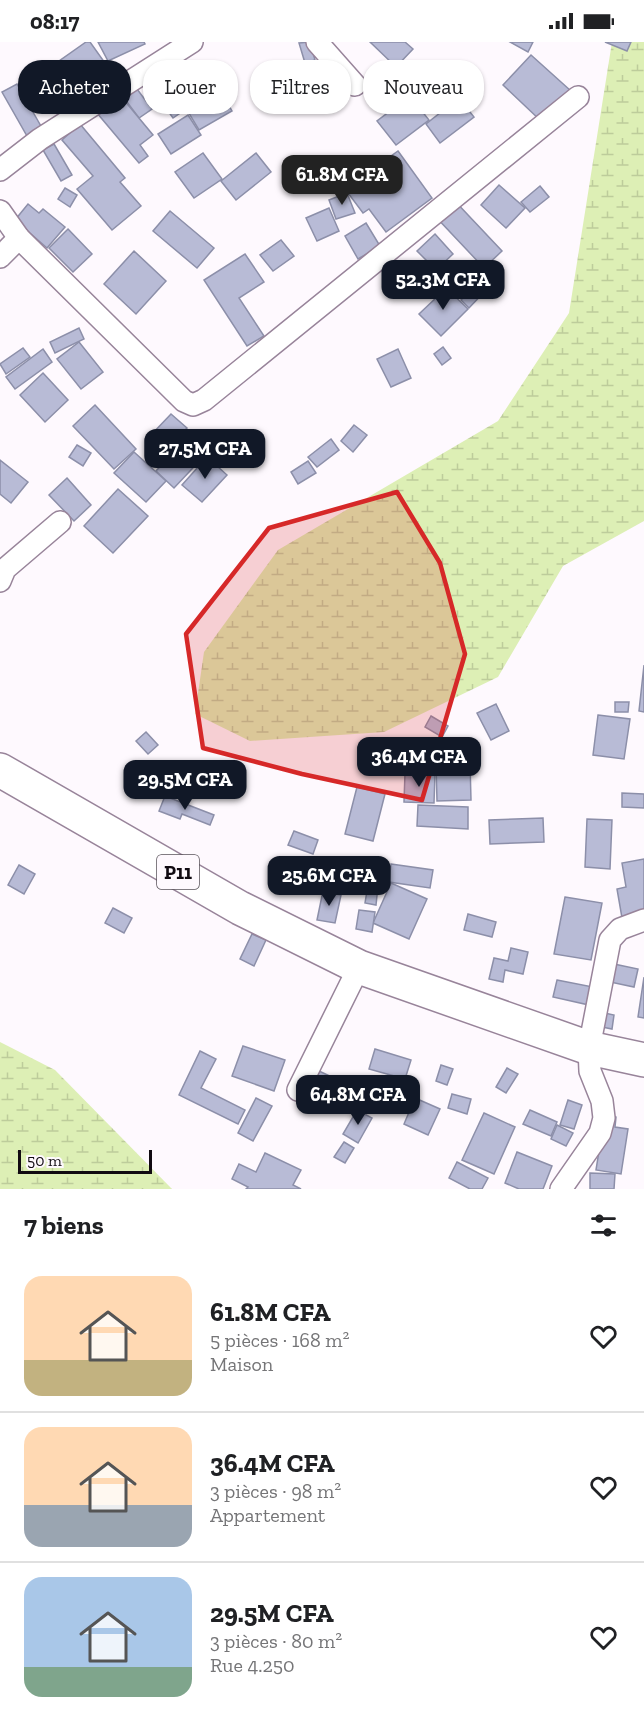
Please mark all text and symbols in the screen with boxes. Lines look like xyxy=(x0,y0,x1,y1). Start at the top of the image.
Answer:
text: 08:17 xyxy=(30,8,79,35)
chip: Acheter xyxy=(18,60,131,114)
chip: Louer xyxy=(143,60,238,114)
chip: Filtres xyxy=(250,60,351,114)
chip: Nouveau xyxy=(363,60,484,114)
pin: 61.8M CFA xyxy=(273,155,411,206)
text: 61.8M CFA xyxy=(296,162,388,186)
pin: 52.3M CFA xyxy=(374,260,512,311)
text: 52.3M CFA xyxy=(396,267,490,291)
pin: 27.5M CFA xyxy=(136,429,274,480)
text: 27.5M CFA xyxy=(158,436,252,460)
pin: 36.4M CFA xyxy=(350,737,488,788)
text: 36.4M CFA xyxy=(371,744,467,768)
pin: 29.5M CFA xyxy=(116,760,254,811)
text: 29.5M CFA xyxy=(138,767,233,791)
road number: P11 xyxy=(157,855,199,889)
pin: 25.6M CFA xyxy=(260,856,398,907)
text: 25.6M CFA xyxy=(282,863,376,887)
pin: 64.8M CFA xyxy=(289,1075,427,1126)
text: 64.8M CFA xyxy=(310,1082,406,1106)
scale bar xyxy=(18,1147,152,1174)
text: 50 m xyxy=(27,1151,62,1170)
text: 7 biens xyxy=(24,1209,104,1241)
icon: filters xyxy=(587,1209,620,1242)
text: 61.8M CFA xyxy=(210,1296,331,1328)
icon: home xyxy=(72,1300,144,1372)
icon: heart xyxy=(587,1320,620,1353)
text: 5 pièces · 168 m² xyxy=(210,1328,349,1352)
text: Maison xyxy=(210,1352,273,1376)
text: 36.4M CFA xyxy=(210,1447,335,1479)
icon: home xyxy=(72,1451,144,1523)
icon: heart xyxy=(587,1471,620,1504)
text: 3 pièces · 98 m² xyxy=(210,1479,341,1503)
text: Appartement xyxy=(210,1503,325,1527)
text: 29.5M CFA xyxy=(210,1597,334,1629)
icon: home xyxy=(72,1601,144,1673)
icon: heart xyxy=(587,1621,620,1654)
text: 3 pièces · 80 m² xyxy=(210,1629,342,1653)
text: Rue 4.250 xyxy=(210,1653,295,1677)

